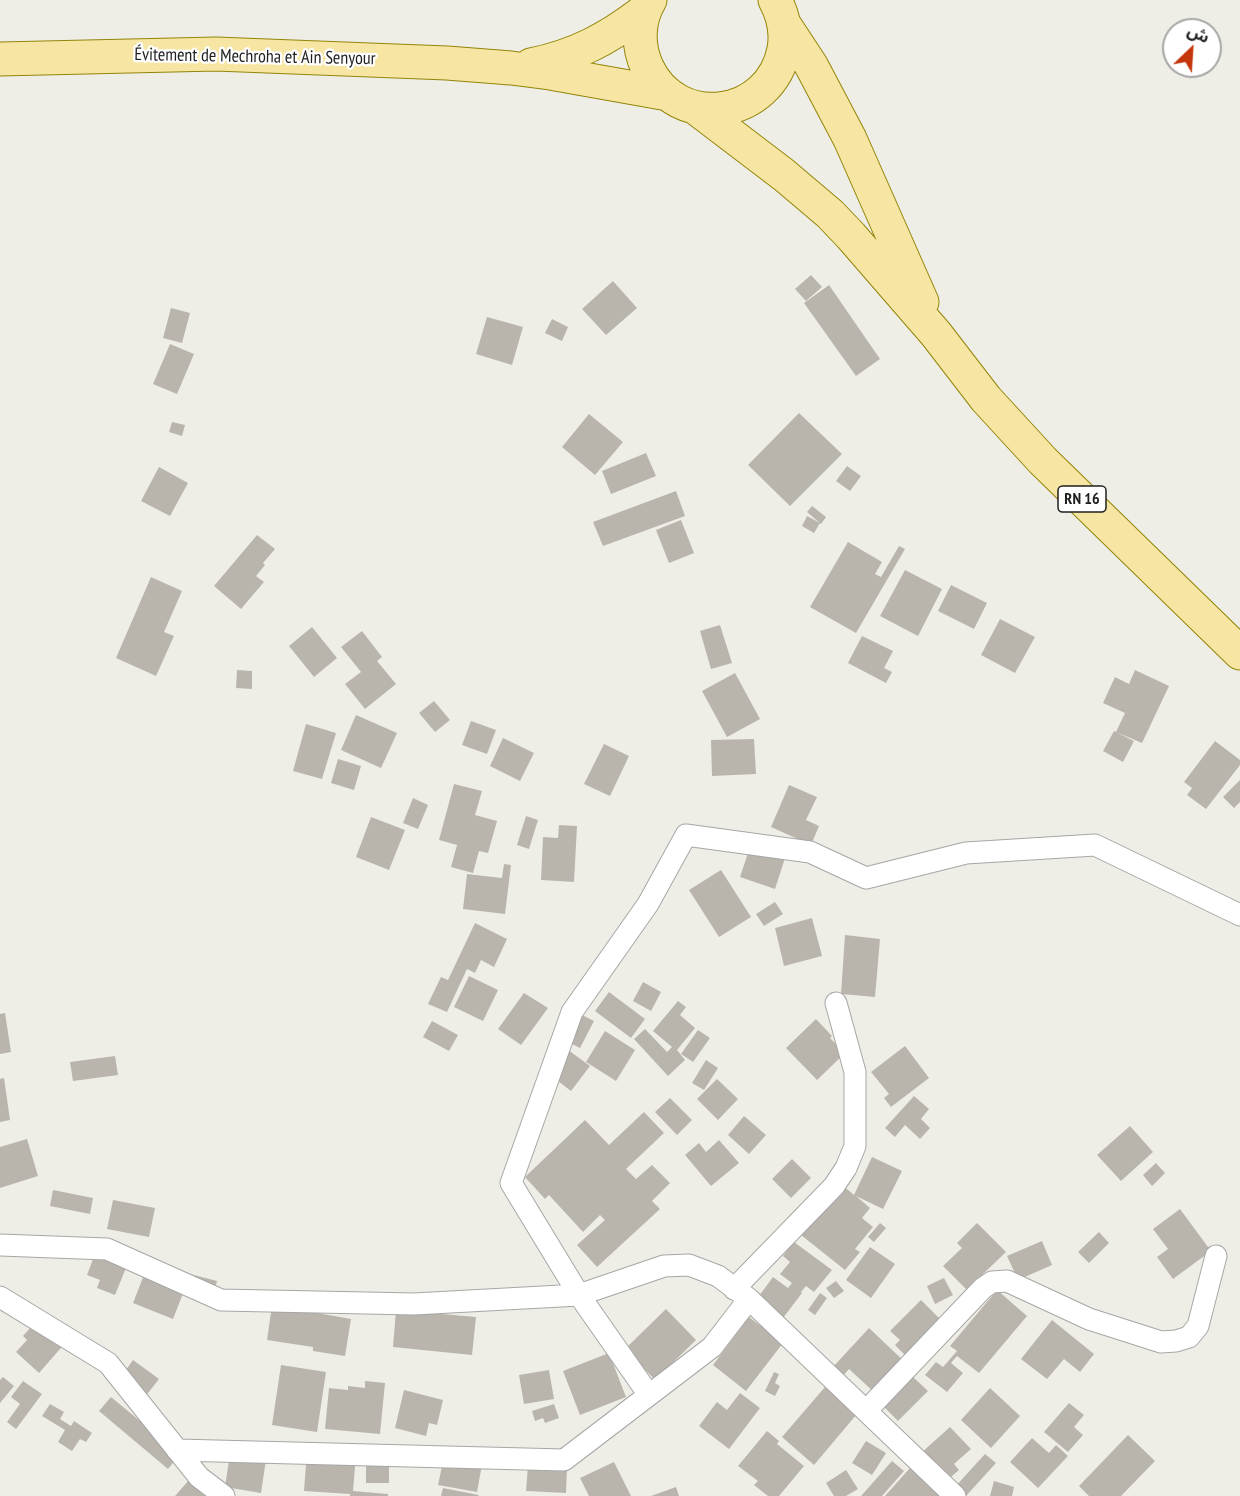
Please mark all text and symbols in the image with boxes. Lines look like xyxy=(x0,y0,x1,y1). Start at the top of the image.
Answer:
north arrow xyxy=(1162,18,1222,78)
text: ش xyxy=(1185,20,1213,47)
street label: Évitement de Mechroha et Ain Senyour xyxy=(134,44,376,70)
road number: RN 16 xyxy=(1058,486,1106,512)

